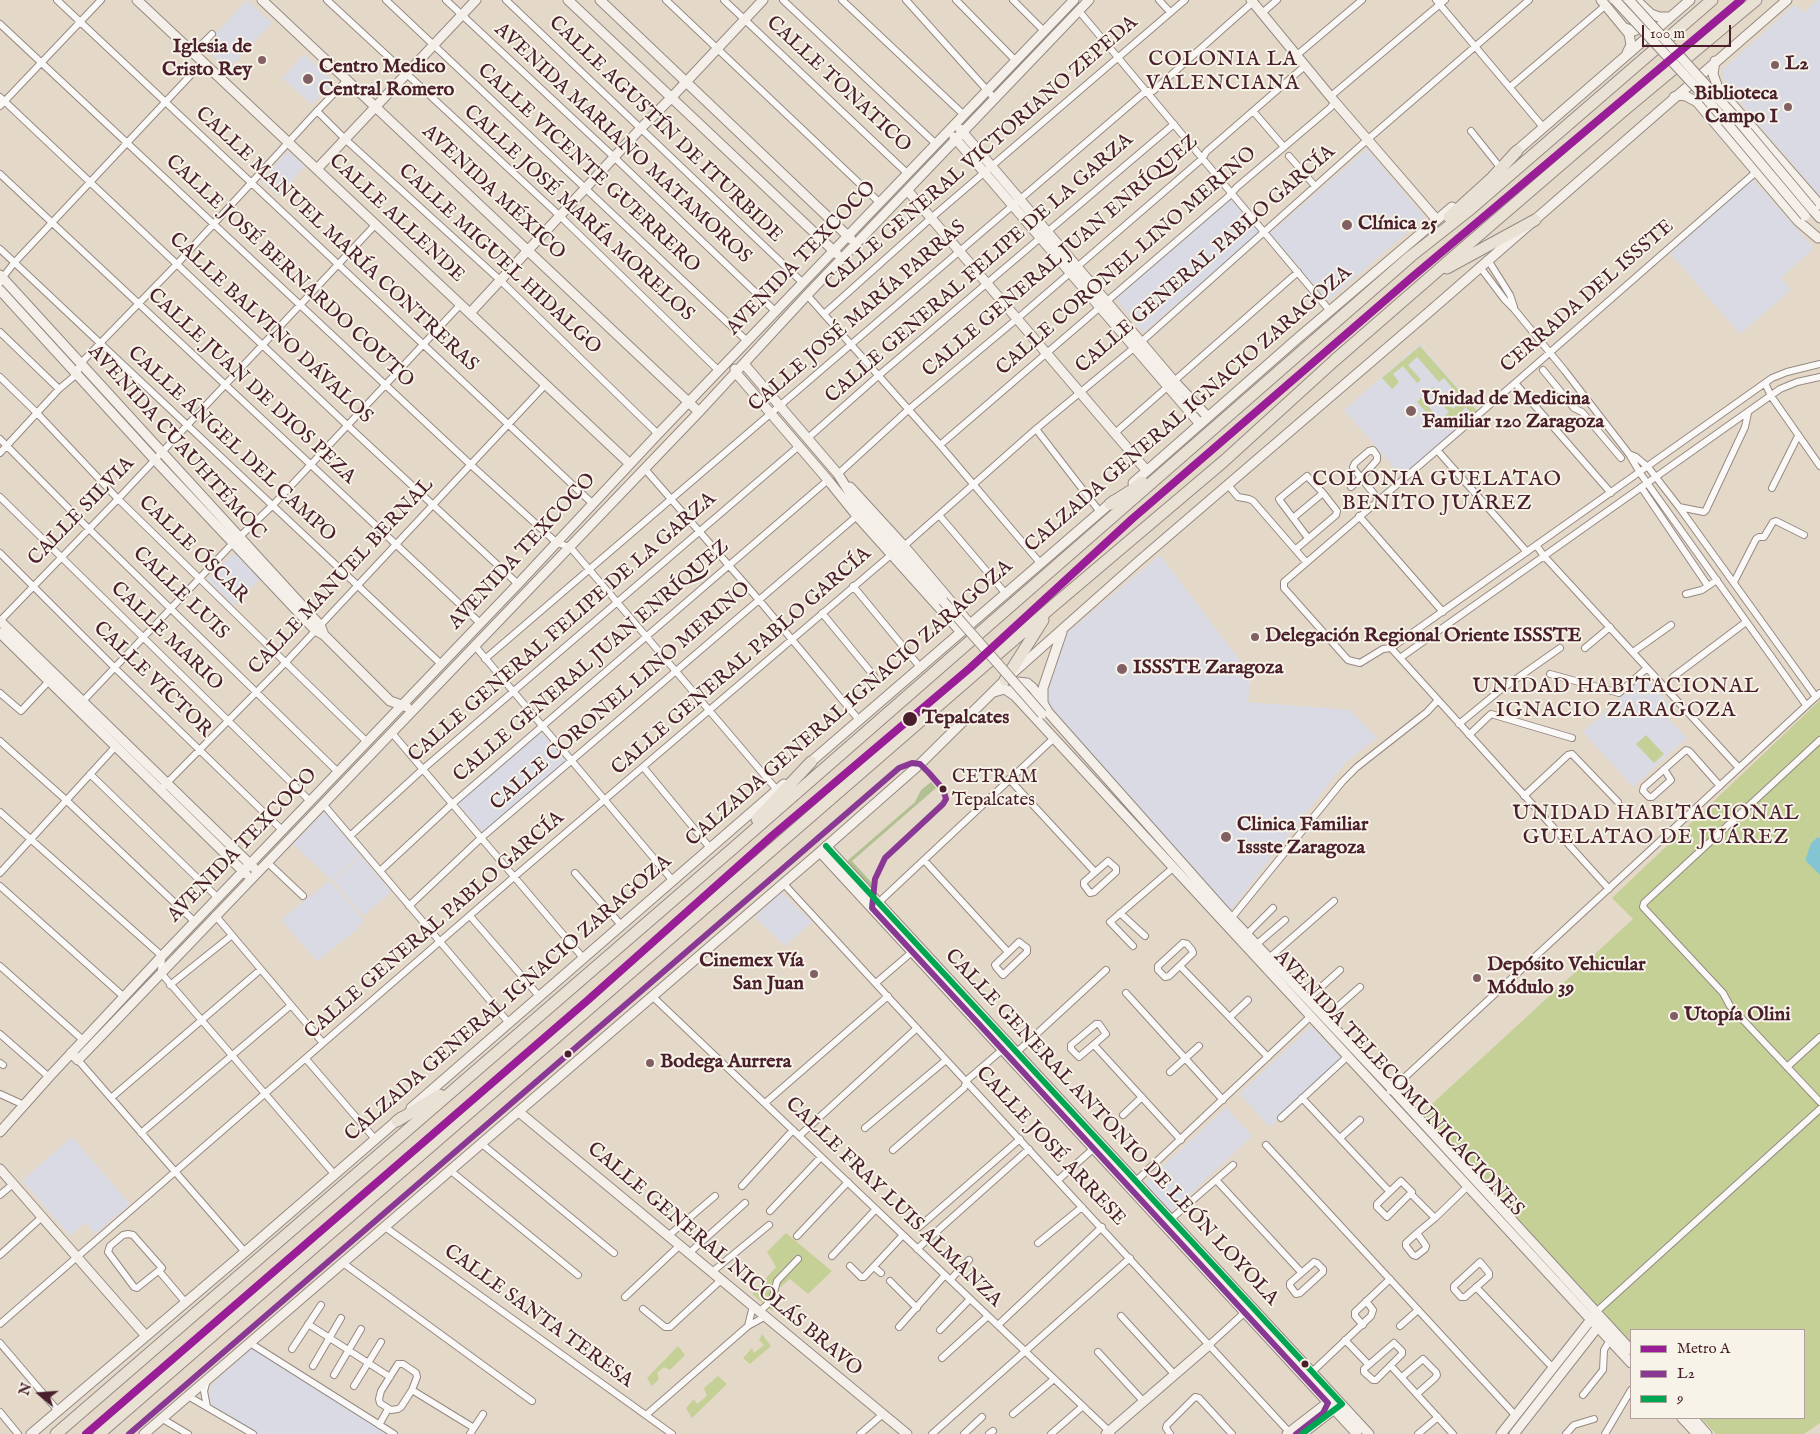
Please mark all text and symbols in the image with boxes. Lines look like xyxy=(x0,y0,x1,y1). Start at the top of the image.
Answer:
street label: CALLE GENERAL VICTORIANO ZEPEDA xyxy=(821,11,1143,297)
street label: CALLE AGUSTÍN DE ITURBIDE xyxy=(543,12,787,248)
street label: CALLE TONATICO xyxy=(761,12,915,158)
scale bar xyxy=(1645,15,1734,47)
street label: AVENIDA MARIANO MATAMOROS xyxy=(489,18,755,270)
text: 100 m xyxy=(1650,24,1685,43)
place label: Iglesia de Cristo Rey xyxy=(162,36,252,83)
district label: COLONIA LA VALENCIANA xyxy=(1145,48,1301,98)
place label: L2 xyxy=(1785,53,1809,77)
marker: Iglesia de Cristo Rey xyxy=(256,54,268,66)
place label: Centro Medico Central Romero xyxy=(319,56,454,103)
street label: CALLE VICENTE GUERRERO xyxy=(472,59,704,279)
marker: L2 xyxy=(1769,59,1781,71)
marker: Centro Medico Central Romero xyxy=(301,72,315,86)
place label: Biblioteca Campo I xyxy=(1694,83,1778,130)
street label: CALLE JOSÉ MARÍA MORELOS xyxy=(458,101,698,327)
marker: Biblioteca Campo I xyxy=(1782,101,1794,113)
street label: CALLE MANUEL MARÍA CONTRERAS xyxy=(190,102,482,378)
street label: AVENIDA MÉXICO xyxy=(416,120,570,266)
street label: CALLE GENERAL FELIPE DE LA GARZA xyxy=(821,129,1139,409)
street label: CALLE GENERAL JUAN ENRÍQUEZ xyxy=(918,131,1204,383)
street label: CALLE GENERAL PABLO GARCÍA xyxy=(1071,141,1341,379)
street label: CALLE CORONEL LINO MERINO xyxy=(992,143,1262,381)
street label: CALLE JOSÉ BERNARDO COUTO xyxy=(160,150,418,394)
street label: CALLE ALLENDE xyxy=(323,150,469,288)
street label: CALLE MIGUEL HIDALGO xyxy=(393,160,605,360)
street label: AVENIDA TEXCOCO xyxy=(722,177,882,341)
place label: Clínica 25 xyxy=(1358,213,1437,237)
street label: CERRADA DEL ISSSTE xyxy=(1497,215,1679,379)
street label: CALLE JOSÉ MARÍA PARRAS xyxy=(745,216,971,418)
marker: Clínica 25 xyxy=(1340,218,1354,232)
street label: CALLE BALVINO DÁVALOS xyxy=(163,228,377,430)
street label: CALZADA GENERAL IGNACIO ZARAGOZA xyxy=(1021,262,1357,558)
street label: CALLE JUAN DE DIOS PEZA xyxy=(142,284,360,490)
street label: AVENIDA CUAUHTÉMOC xyxy=(82,341,270,545)
street label: CALLE ÁNGEL DEL CAMPO xyxy=(122,342,340,548)
place label: Unidad de Medicina Familiar 120 Zaragoza xyxy=(1422,388,1604,435)
marker: Unidad de Medicina Familiar 120 Zaragoza xyxy=(1404,404,1418,418)
street label: CALLE SILVIA xyxy=(24,453,140,571)
district label: COLONIA GUELATAO BENITO JUÁREZ xyxy=(1310,468,1564,518)
street label: AVENIDA TEXCOCO xyxy=(444,469,602,635)
street label: CALLE MANUEL BERNAL xyxy=(244,474,440,680)
street label: CALLE GENERAL FELIPE DE LA GARZA xyxy=(404,488,722,768)
street label: CALLE ÓSCAR xyxy=(133,491,253,609)
street label: CALLE GENERAL JUAN ENRÍQUEZ xyxy=(449,536,735,788)
street label: CALLE LUIS xyxy=(127,542,233,646)
street label: CALLE GENERAL PABLO GARCÍA xyxy=(607,543,877,781)
street label: CALZADA GENERAL IGNACIO ZARAGOZA xyxy=(682,556,1018,852)
street label: CALLE MARIO xyxy=(105,577,227,697)
street label: CALLE CORONEL LINO MERINO xyxy=(486,578,756,816)
street label: CALLE VÍCTOR xyxy=(87,617,217,743)
place label: Delegación Regional Oriente ISSSTE xyxy=(1265,625,1581,649)
marker: Delegación Regional Oriente ISSSTE xyxy=(1249,631,1261,643)
place label: ISSSTE Zaragoza xyxy=(1133,657,1283,681)
marker: ISSSTE Zaragoza xyxy=(1115,662,1129,676)
district label: UNIDAD HABITACIONAL IGNACIO ZARAGOZA xyxy=(1470,675,1762,725)
place label: Tepalcates xyxy=(922,707,1009,731)
marker: Tepalcates xyxy=(901,710,919,728)
street label: AVENIDA TEXCOCO xyxy=(163,764,323,928)
place label: CETRAM Tepalcates xyxy=(952,767,1038,811)
marker: CETRAM Tepalcates xyxy=(938,784,948,794)
district label: UNIDAD HABITACIONAL GUELATAO DE JUÁREZ xyxy=(1510,802,1802,852)
street label: CALLE GENERAL PABLO GARCÍA xyxy=(300,807,570,1045)
place label: Clinica Familiar Issste Zaragoza xyxy=(1237,814,1368,861)
marker: Clinica Familiar Issste Zaragoza xyxy=(1219,830,1233,844)
street label: CALZADA GENERAL IGNACIO ZARAGOZA xyxy=(341,851,677,1147)
street label: CALLE GENERAL ANTONIO DE LEÓN LOYOLA xyxy=(939,945,1283,1311)
street label: AVENIDA TELECOMUNICACIONES xyxy=(1268,946,1528,1222)
place label: Cinemex Vía San Juan xyxy=(699,950,804,997)
place label: Depósito Vehicular Módulo 39 xyxy=(1487,954,1646,1001)
marker: Cinemex Vía San Juan xyxy=(808,968,820,980)
marker: Depósito Vehicular Módulo 39 xyxy=(1471,972,1483,984)
place label: Utopía Olini xyxy=(1684,1004,1791,1028)
marker: Utopía Olini xyxy=(1668,1010,1680,1022)
unlabelled marker xyxy=(563,1049,573,1059)
place label: Bodega Aurrera xyxy=(660,1051,791,1075)
marker: Bodega Aurrera xyxy=(644,1057,656,1069)
street label: CALLE JOSÉ ARRESE xyxy=(970,1062,1130,1232)
street label: CALLE FRAY LUIS ALMANZA xyxy=(780,1093,1006,1313)
street label: CALLE GENERAL NICOLÁS BRAVO xyxy=(582,1138,866,1382)
street label: CALLE SANTA TERESA xyxy=(439,1240,637,1394)
legend xyxy=(1630,1329,1805,1419)
text: Metro A xyxy=(1677,1339,1730,1358)
unlabelled marker xyxy=(1300,1359,1310,1369)
text: L2 xyxy=(1677,1364,1695,1383)
north arrow xyxy=(15,1369,65,1419)
text: N xyxy=(15,1381,36,1398)
text: 9 xyxy=(1677,1389,1684,1408)

